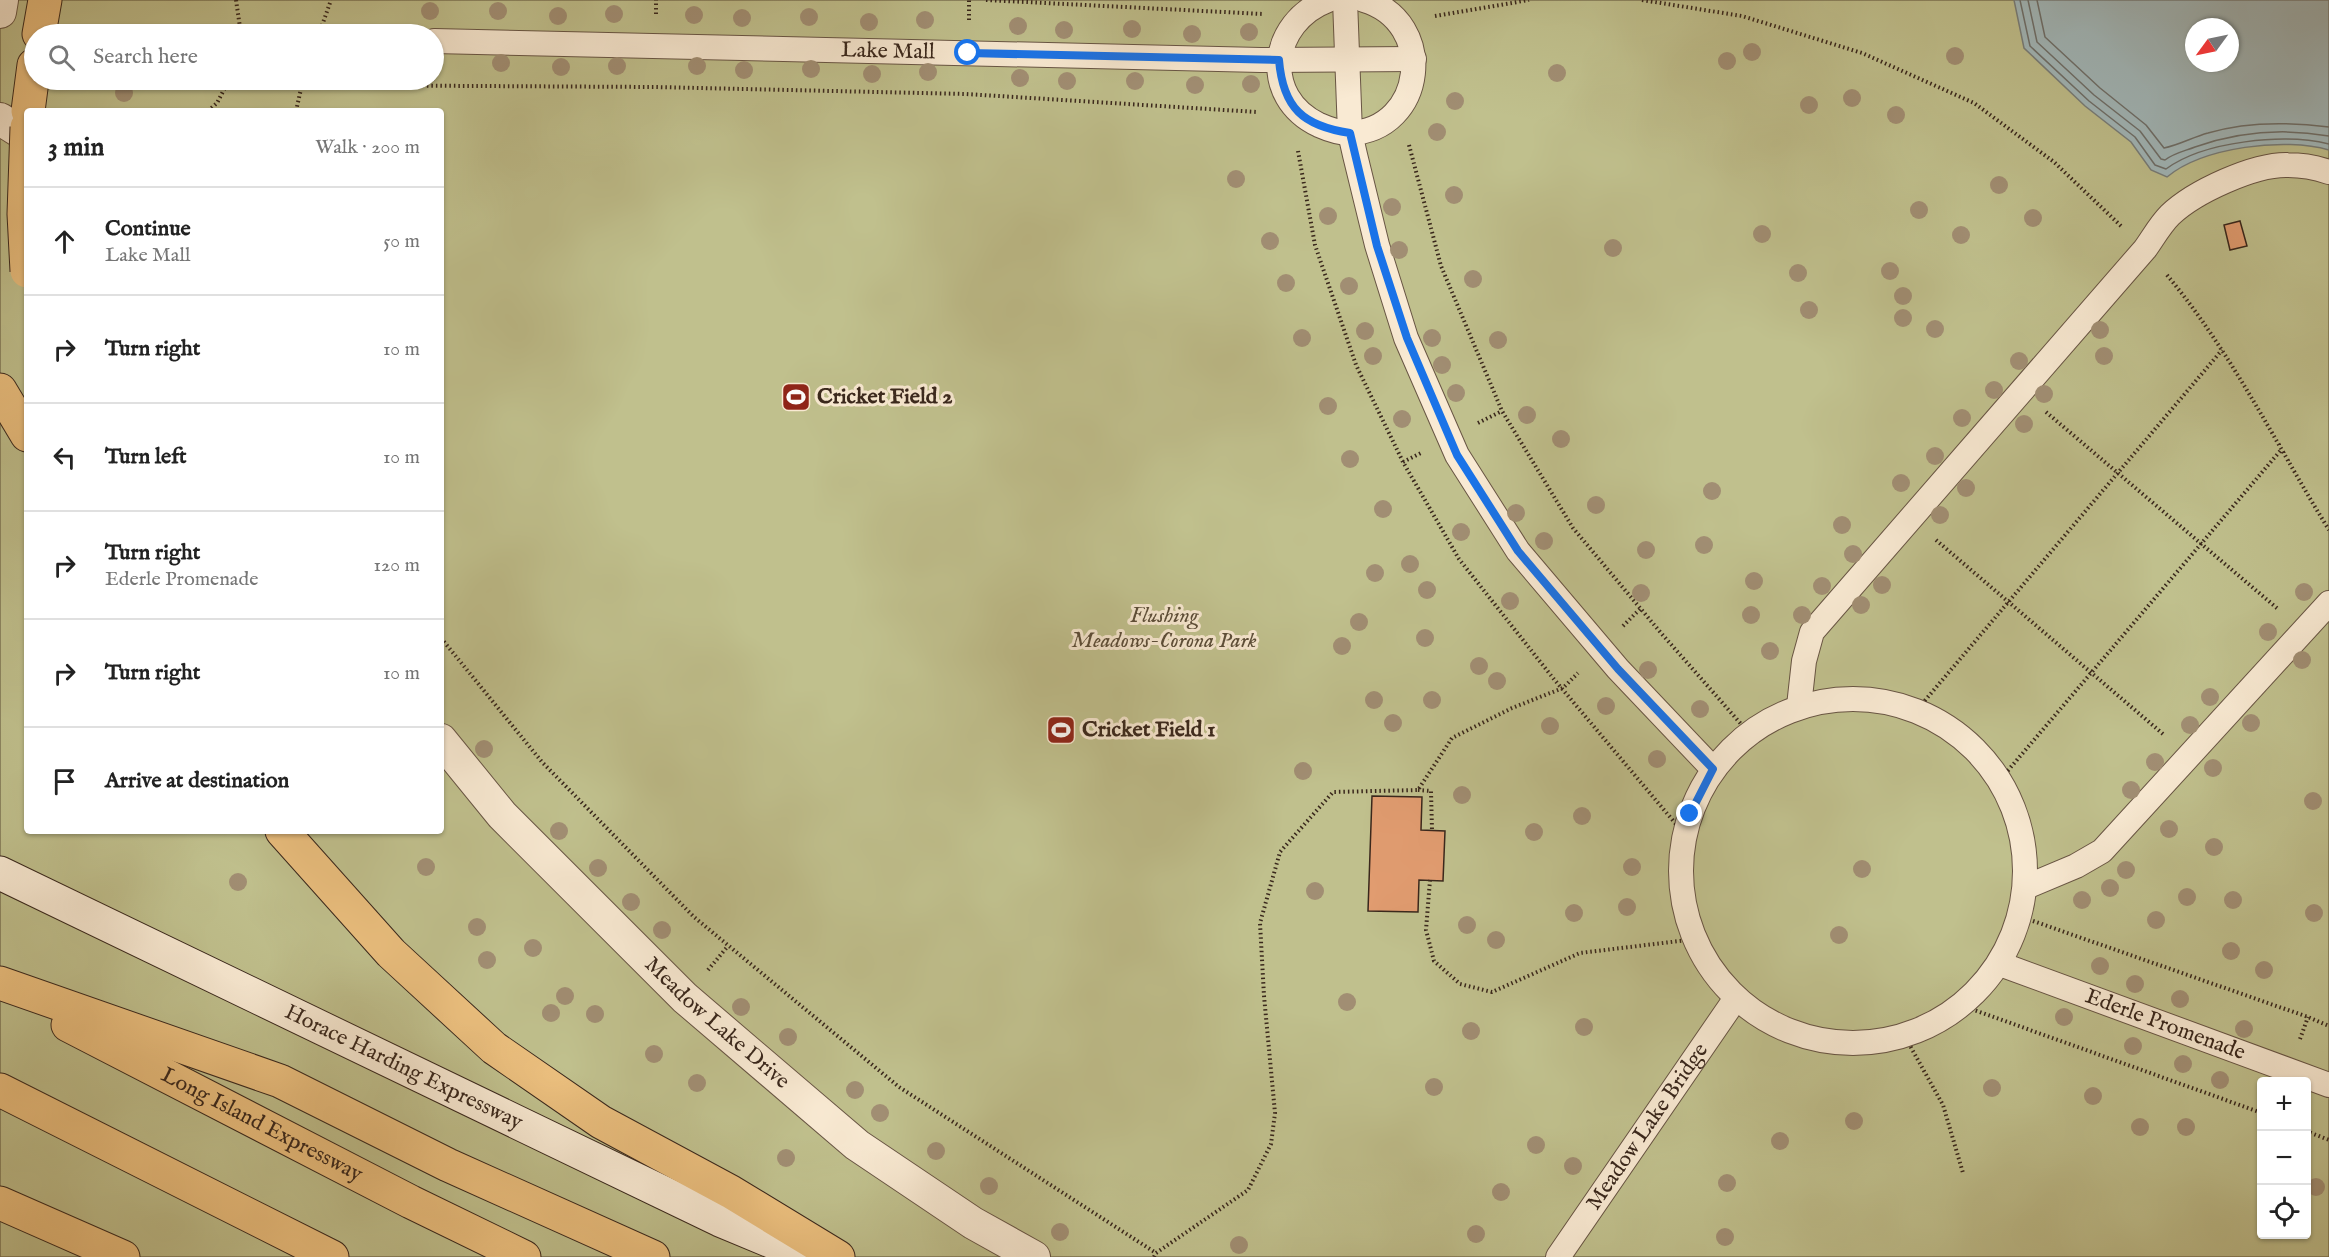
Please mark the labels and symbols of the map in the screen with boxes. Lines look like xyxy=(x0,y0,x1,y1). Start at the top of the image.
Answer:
north arrow xyxy=(2185,18,2239,72)
street label: Lake Mall xyxy=(841,36,935,67)
route start xyxy=(954,39,980,65)
sports icon: Cricket Field 2 xyxy=(780,381,812,413)
place label: Cricket Field 2 xyxy=(817,383,953,411)
park label: Flushing Meadows-Corona Park xyxy=(1071,602,1257,655)
sports icon: Cricket Field 1 xyxy=(1045,714,1077,746)
place label: Cricket Field 1 xyxy=(1082,716,1216,744)
route end xyxy=(1676,800,1702,826)
street label: Meadow Lake Drive xyxy=(638,951,796,1095)
street label: Ederle Promenade xyxy=(2081,982,2249,1067)
street label: Horace Harding Expressway xyxy=(280,998,527,1137)
street label: Meadow Lake Bridge xyxy=(1580,1038,1715,1216)
street label: Long Island Expressway xyxy=(156,1061,367,1189)

